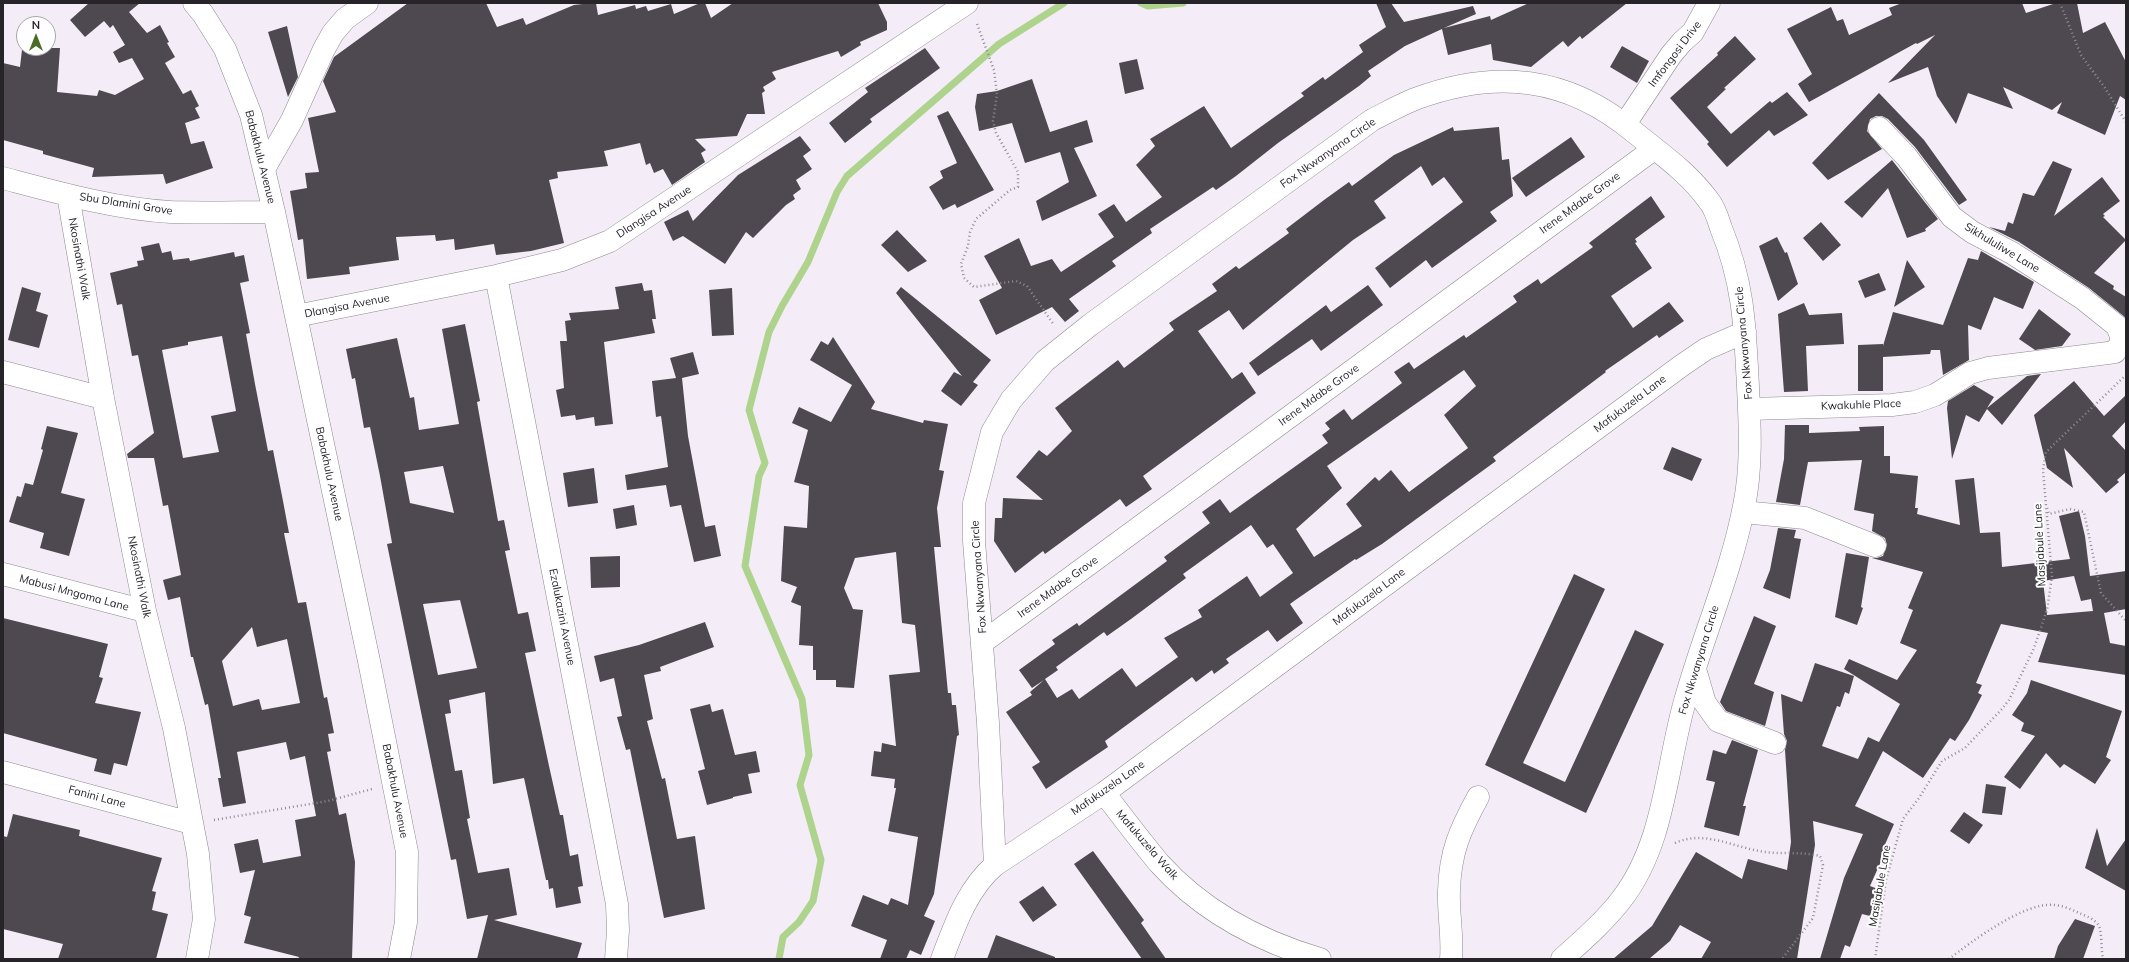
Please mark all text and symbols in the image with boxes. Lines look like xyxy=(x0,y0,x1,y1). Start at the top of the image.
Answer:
north arrow xyxy=(16,16,56,56)
text: N xyxy=(32,18,40,32)
street label: Imfongosi Drive xyxy=(1646,18,1704,90)
street label: Babakhulu Avenue xyxy=(242,109,278,205)
street label: Fox Nkwanyana Circle xyxy=(1278,115,1378,191)
street label: Irene Mdabe Grove xyxy=(1537,169,1623,237)
street label: Dlangisa Avenue xyxy=(614,183,694,241)
street label: Sbu Dlamini Grove xyxy=(78,190,174,218)
street label: Nkosinathi Walk xyxy=(65,217,93,301)
street label: Sikhululiwe Lane xyxy=(1962,220,2042,276)
street label: Fox Nkwanyana Circle xyxy=(1732,286,1756,400)
street label: Dlangisa Avenue xyxy=(303,291,391,321)
street label: Irene Mdabe Grove xyxy=(1276,361,1362,429)
street label: Mafukuzela Lane xyxy=(1591,373,1669,435)
street label: Kwakuhle Place xyxy=(1821,397,1901,413)
street label: Babakhulu Avenue xyxy=(313,426,345,522)
street label: Masijabule Lane xyxy=(2031,503,2049,587)
street label: Fox Nkwanyana Circle xyxy=(968,520,990,634)
street label: Nkosinathi Walk xyxy=(125,535,153,619)
street label: Irene Mdabe Grove xyxy=(1015,553,1101,621)
street label: Mafukuzela Lane xyxy=(1330,566,1408,628)
street label: Ezalukazini Avenue xyxy=(546,567,578,667)
street label: Mabusi Mngoma Lane xyxy=(18,572,130,614)
street label: Fox Nkwanyana Circle xyxy=(1676,604,1722,716)
street label: Babakhulu Avenue xyxy=(379,743,411,839)
street label: Mafukuzela Lane xyxy=(1069,758,1147,818)
street label: Fanini Lane xyxy=(67,783,127,811)
street label: Mafukuzela Walk xyxy=(1113,807,1181,883)
street label: Masijabule Lane xyxy=(1866,844,1894,928)

